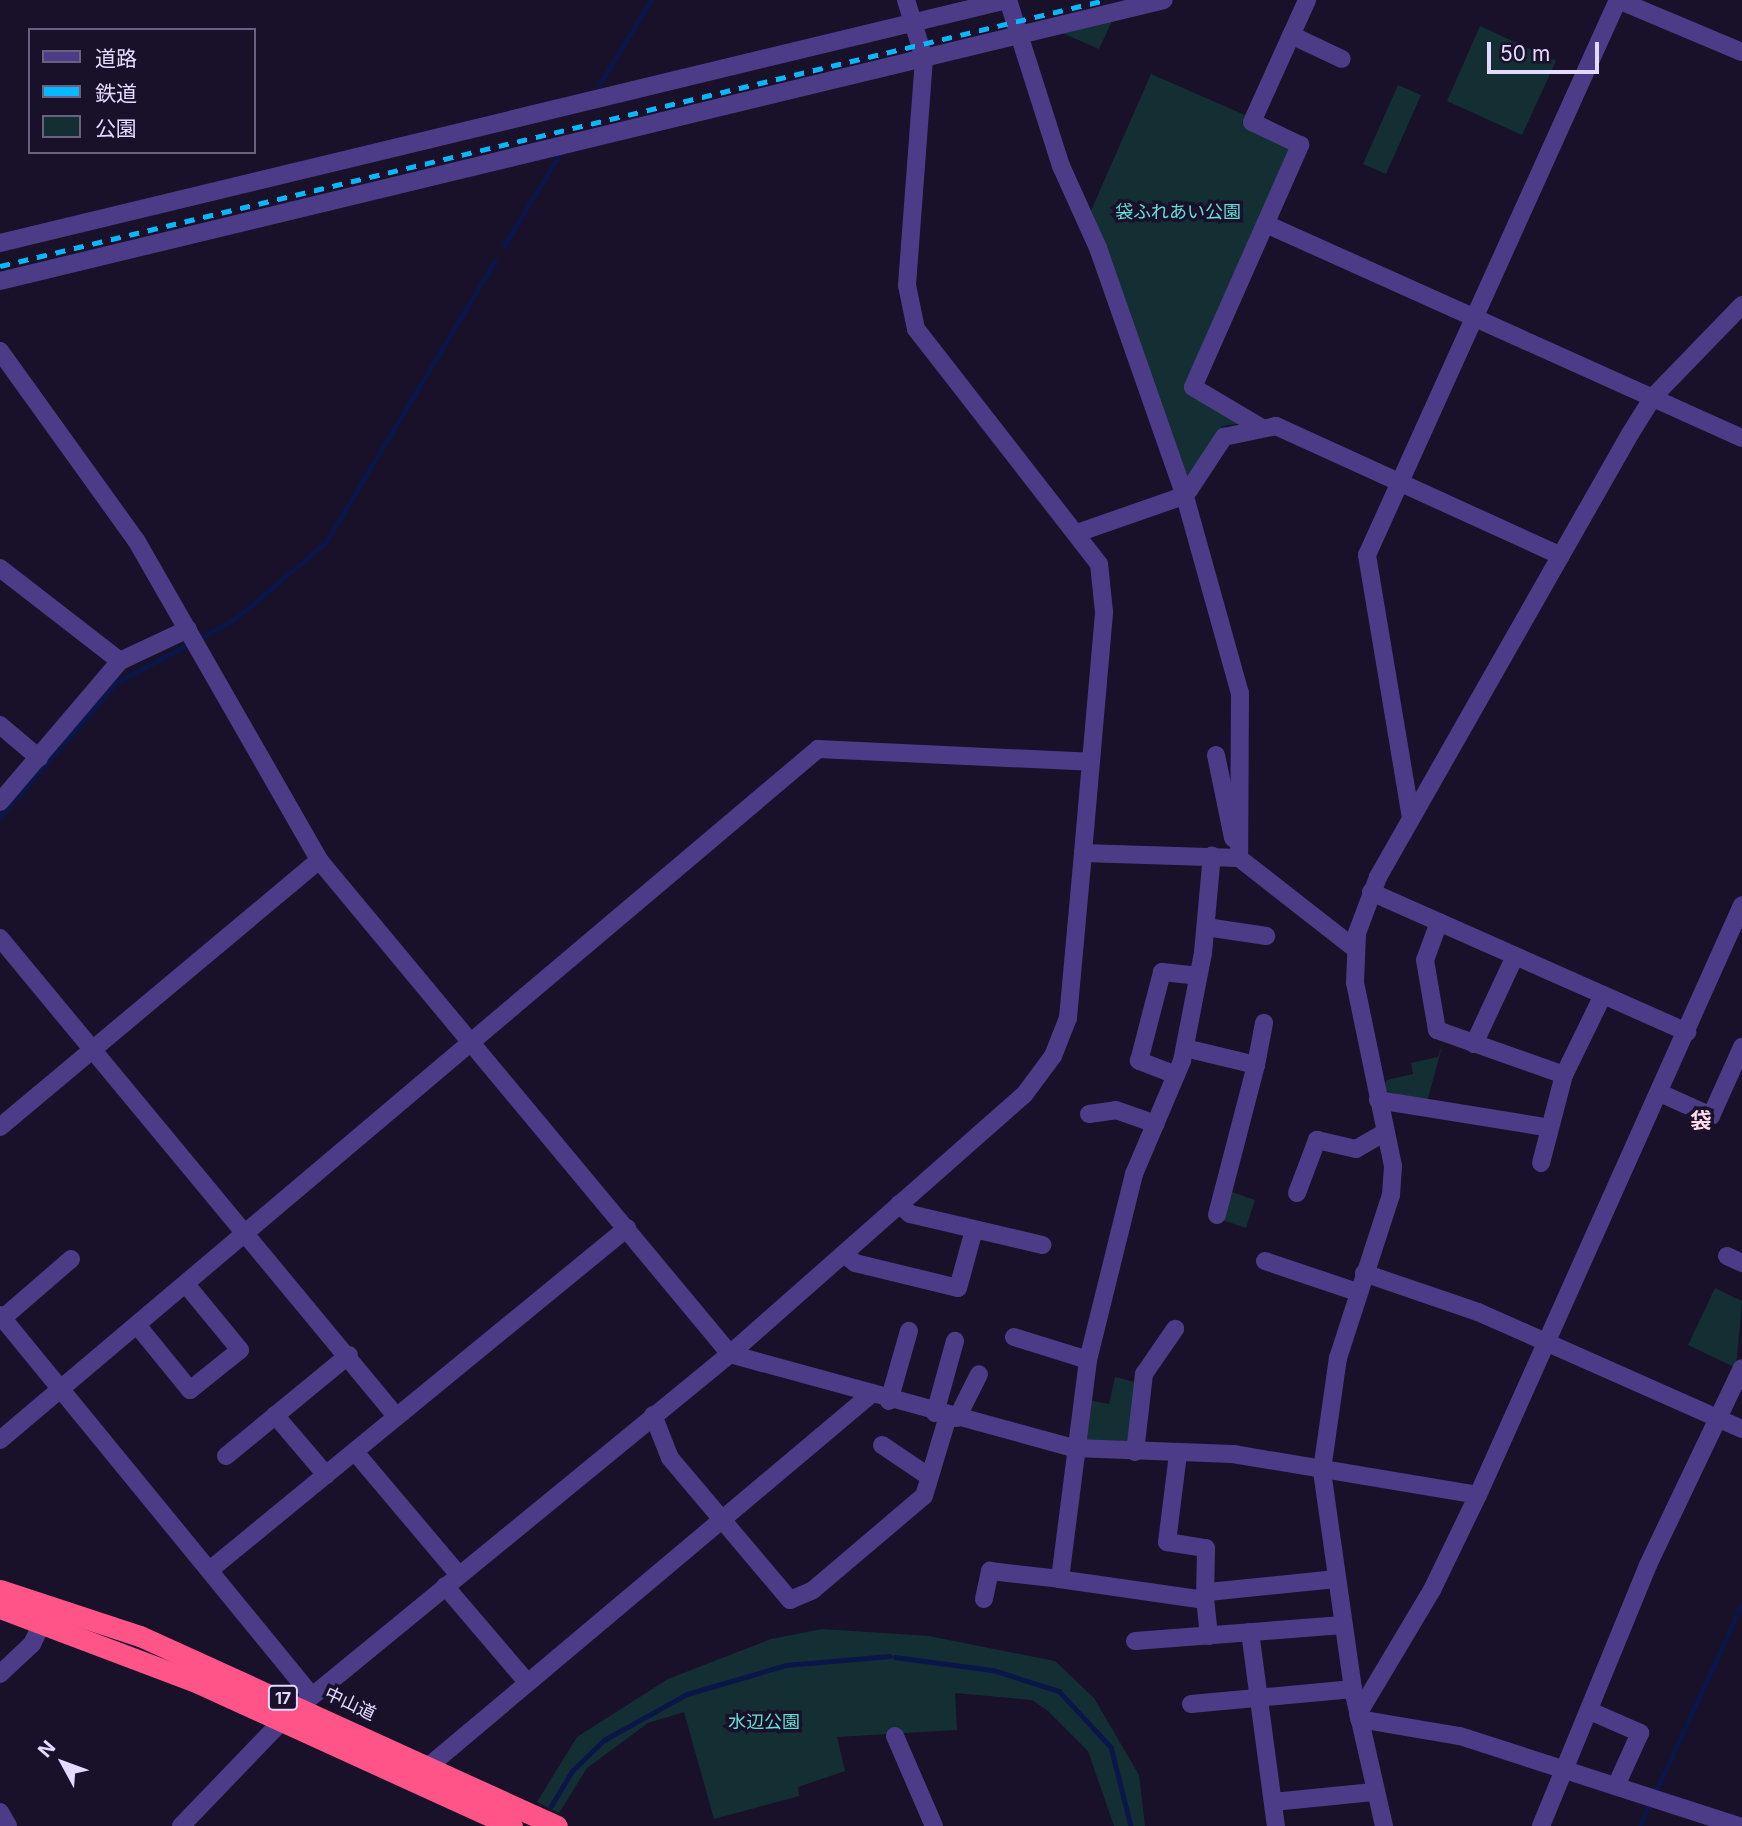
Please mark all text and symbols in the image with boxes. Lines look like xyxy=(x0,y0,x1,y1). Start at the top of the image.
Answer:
legend xyxy=(28,28,256,154)
scale bar xyxy=(1490,28,1602,72)
text: 50 m xyxy=(1500,41,1550,66)
text: 道路 xyxy=(95,46,137,71)
text: 鉄道 xyxy=(95,81,137,106)
text: 公園 xyxy=(95,116,137,141)
park label: 袋ふれあい公園 xyxy=(1115,201,1241,223)
district label: 袋 xyxy=(1691,1108,1711,1134)
street label: 中山道 xyxy=(321,1683,379,1725)
road number: 17 xyxy=(267,1686,299,1710)
park label: 水辺公園 xyxy=(728,1711,800,1733)
north arrow xyxy=(28,1728,98,1798)
text: N xyxy=(33,1736,60,1762)

